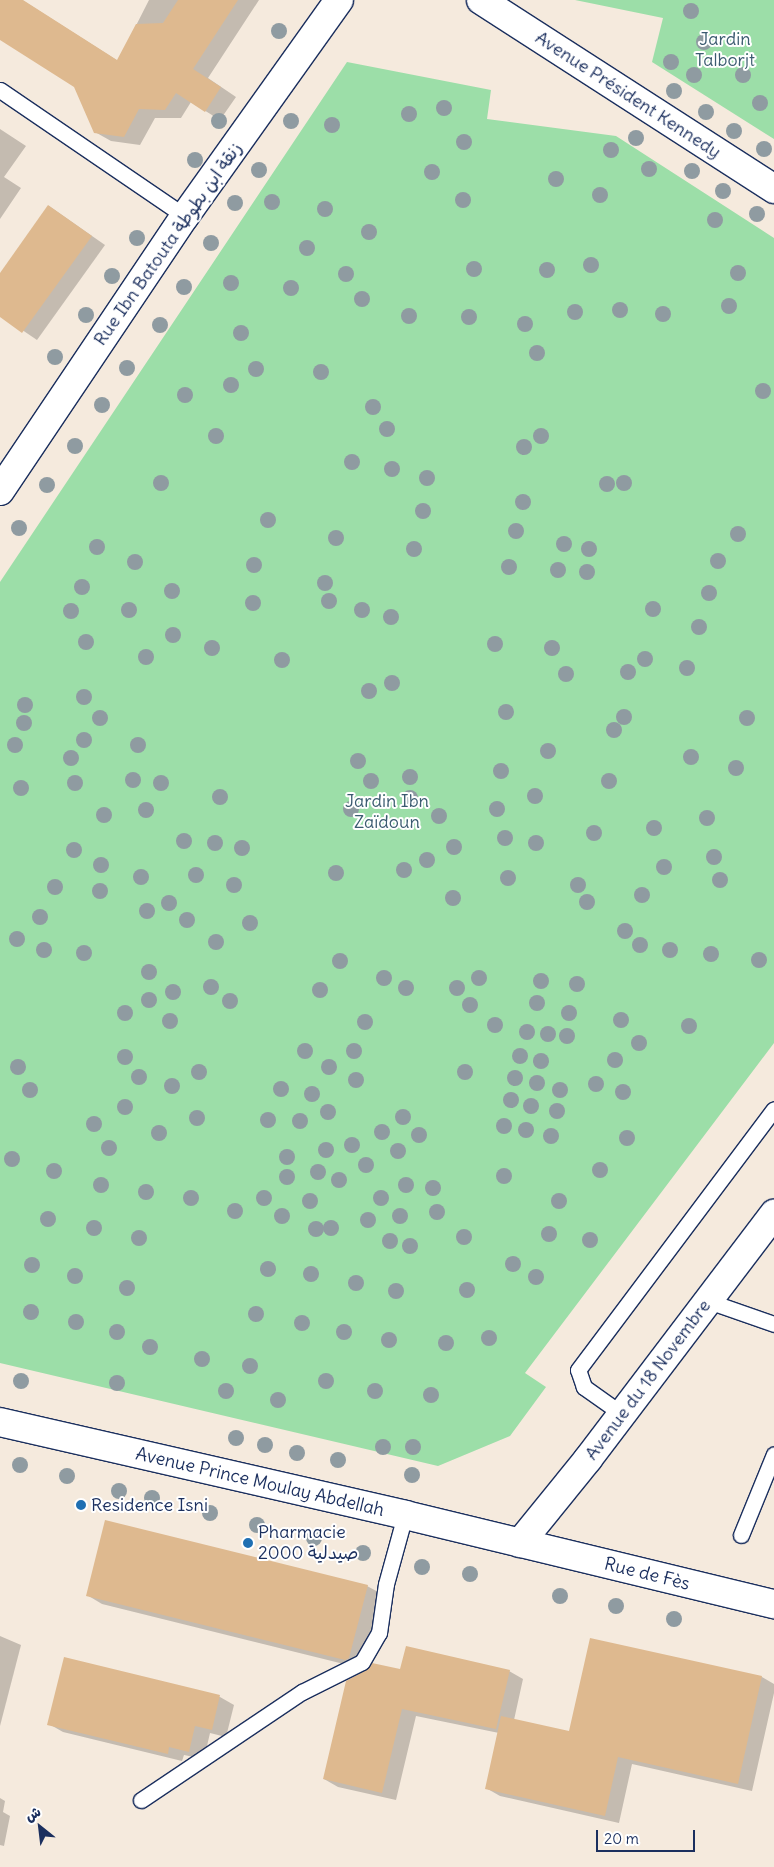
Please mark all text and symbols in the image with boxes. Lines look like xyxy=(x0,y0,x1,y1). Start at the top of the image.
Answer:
street label: Avenue Président Kennedy xyxy=(531,27,725,163)
park label: Jardin Talborjt xyxy=(695,29,755,72)
street label: Rue Ibn Batouta زنقة ابن بطوطة xyxy=(89,138,247,350)
park label: Jardin Ibn Zaïdoun xyxy=(345,791,429,834)
street label: Avenue du 18 Novembre xyxy=(581,1296,715,1464)
street label: Avenue Prince Moulay Abdellah xyxy=(134,1443,386,1521)
place label: Residence Isni xyxy=(91,1494,208,1516)
marker: Residence Isni xyxy=(75,1499,87,1511)
place label: Pharmacie 2000 صيدلية xyxy=(258,1522,358,1565)
marker: Pharmacie 2000 صيدلية xyxy=(242,1537,254,1549)
street label: Rue de Fès xyxy=(602,1553,692,1595)
north arrow xyxy=(15,1802,65,1852)
text: ش xyxy=(22,1802,44,1825)
scale bar xyxy=(599,1820,698,1852)
text: 20 m xyxy=(604,1829,639,1848)

